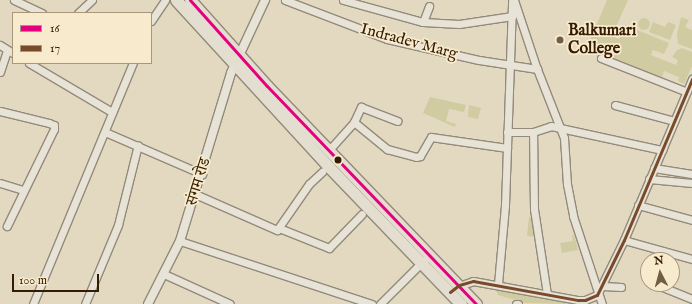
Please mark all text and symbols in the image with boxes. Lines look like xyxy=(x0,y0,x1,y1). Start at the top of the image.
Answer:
legend xyxy=(12,12,152,64)
street label: Indradev Marg xyxy=(358,20,460,64)
text: 16 xyxy=(50,21,60,36)
place label: Balkumari College xyxy=(568,21,636,59)
marker: Balkumari College xyxy=(555,35,565,45)
text: 17 xyxy=(50,41,60,56)
unlabelled marker xyxy=(333,155,343,165)
street label: संगम रोड xyxy=(183,156,215,208)
north arrow xyxy=(640,252,680,292)
text: N xyxy=(653,254,664,269)
scale bar xyxy=(14,266,101,292)
text: 100 m xyxy=(19,273,47,288)

